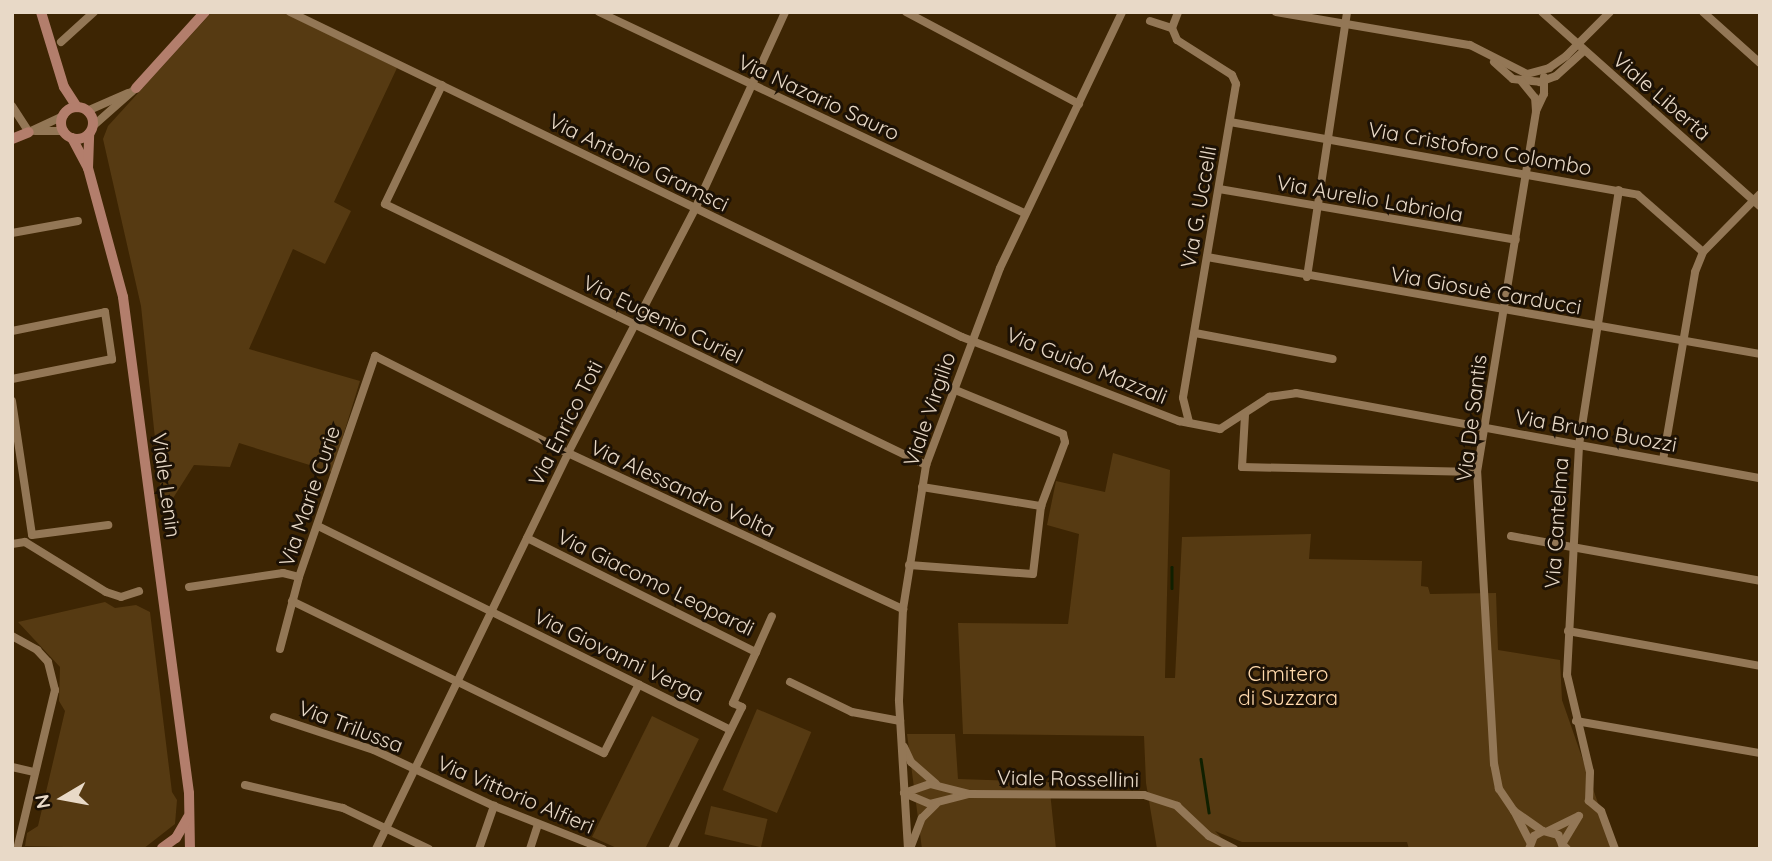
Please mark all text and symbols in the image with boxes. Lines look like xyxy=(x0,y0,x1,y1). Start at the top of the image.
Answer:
street label: Viale Libertà xyxy=(1608,47,1716,145)
street label: Via Nazario Sauro xyxy=(734,49,904,145)
street label: Via Antonio Gramsci xyxy=(545,108,733,216)
street label: Via Cristoforo Colombo xyxy=(1366,116,1594,180)
street label: Via G. Uccelli xyxy=(1175,144,1221,270)
street label: Via Aurelio Labriola xyxy=(1275,169,1465,227)
street label: Via Giosuè Carducci xyxy=(1389,261,1583,319)
street label: Via Eugenio Curiel xyxy=(579,269,747,369)
street label: Via Guido Mazzali xyxy=(1003,321,1171,409)
street label: Viale Virgilio xyxy=(898,349,960,469)
street label: Via De Santis xyxy=(1451,353,1491,483)
street label: Via Enrico Toti xyxy=(523,356,607,490)
street label: Via Bruno Buozzi xyxy=(1513,403,1679,457)
street label: Via Marie Curie xyxy=(273,422,345,570)
street label: Viale Lenin xyxy=(147,431,187,539)
street label: Via Alessandro Volta xyxy=(586,434,780,542)
street label: Via Cantelma xyxy=(1539,457,1573,589)
street label: Via Giacomo Leopardi xyxy=(553,523,759,641)
street label: Via Giovanni Verga xyxy=(530,603,708,707)
park label: Cimitero di Suzzara xyxy=(1238,660,1338,710)
street label: Via Trilussa xyxy=(295,694,407,758)
street label: Via Vittorio Alfieri xyxy=(434,750,598,838)
north arrow xyxy=(28,763,98,833)
street label: Viale Rossellini xyxy=(997,764,1139,792)
text: N xyxy=(29,793,55,811)

